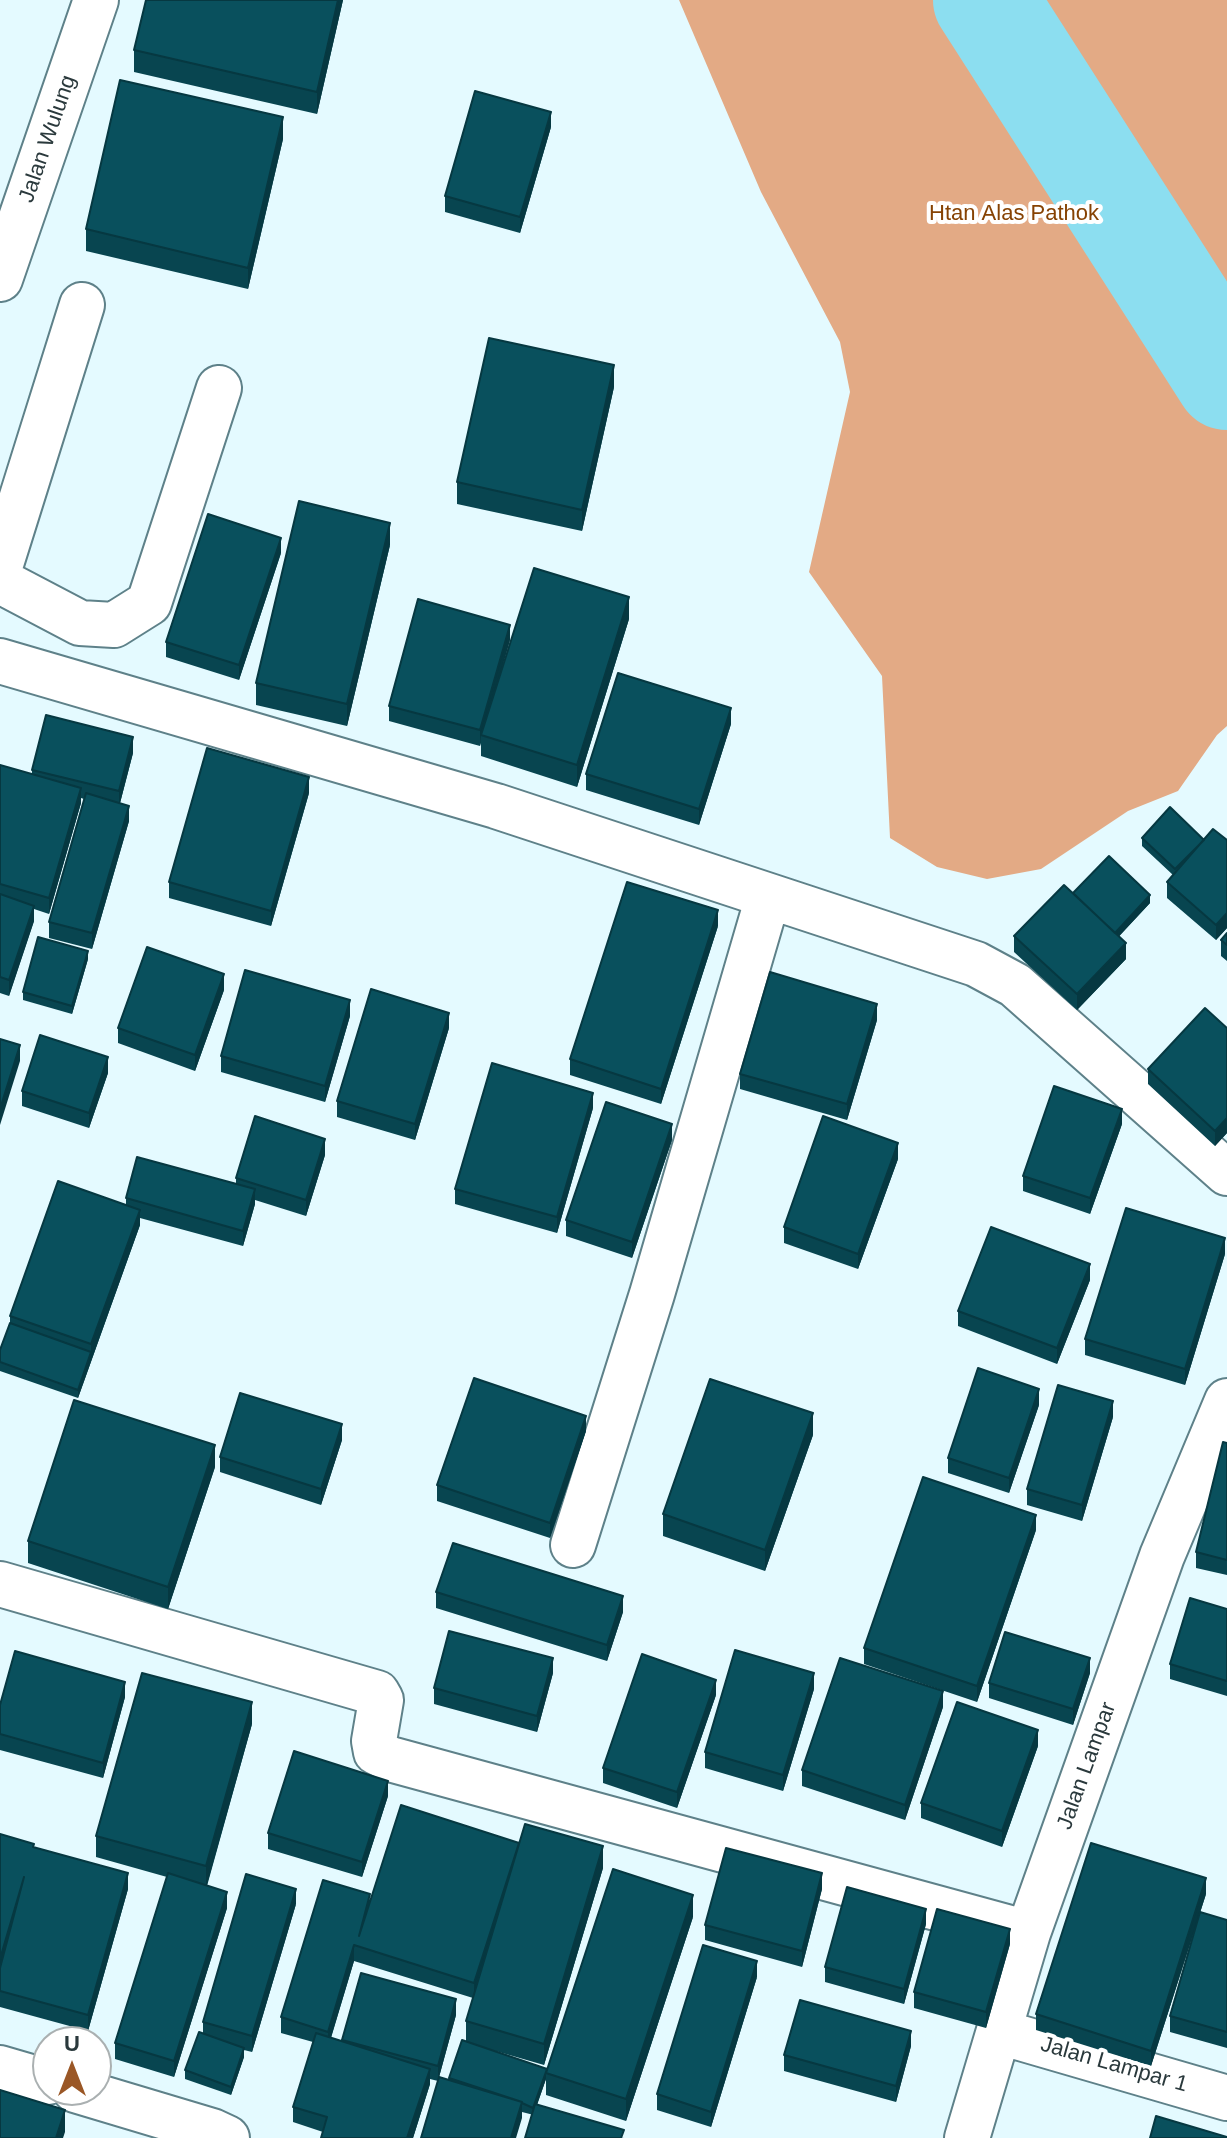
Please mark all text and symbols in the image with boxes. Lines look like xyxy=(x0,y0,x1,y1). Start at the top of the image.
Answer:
street label: Jalan Wulung xyxy=(14,72,82,206)
park label: Htan Alas Pathok xyxy=(929,201,1099,227)
street label: Jalan Lampar xyxy=(1052,1699,1122,1833)
north arrow xyxy=(32,2026,112,2106)
text: U xyxy=(64,2031,80,2056)
street label: Jalan Lampar 1 xyxy=(1037,2031,1191,2099)

